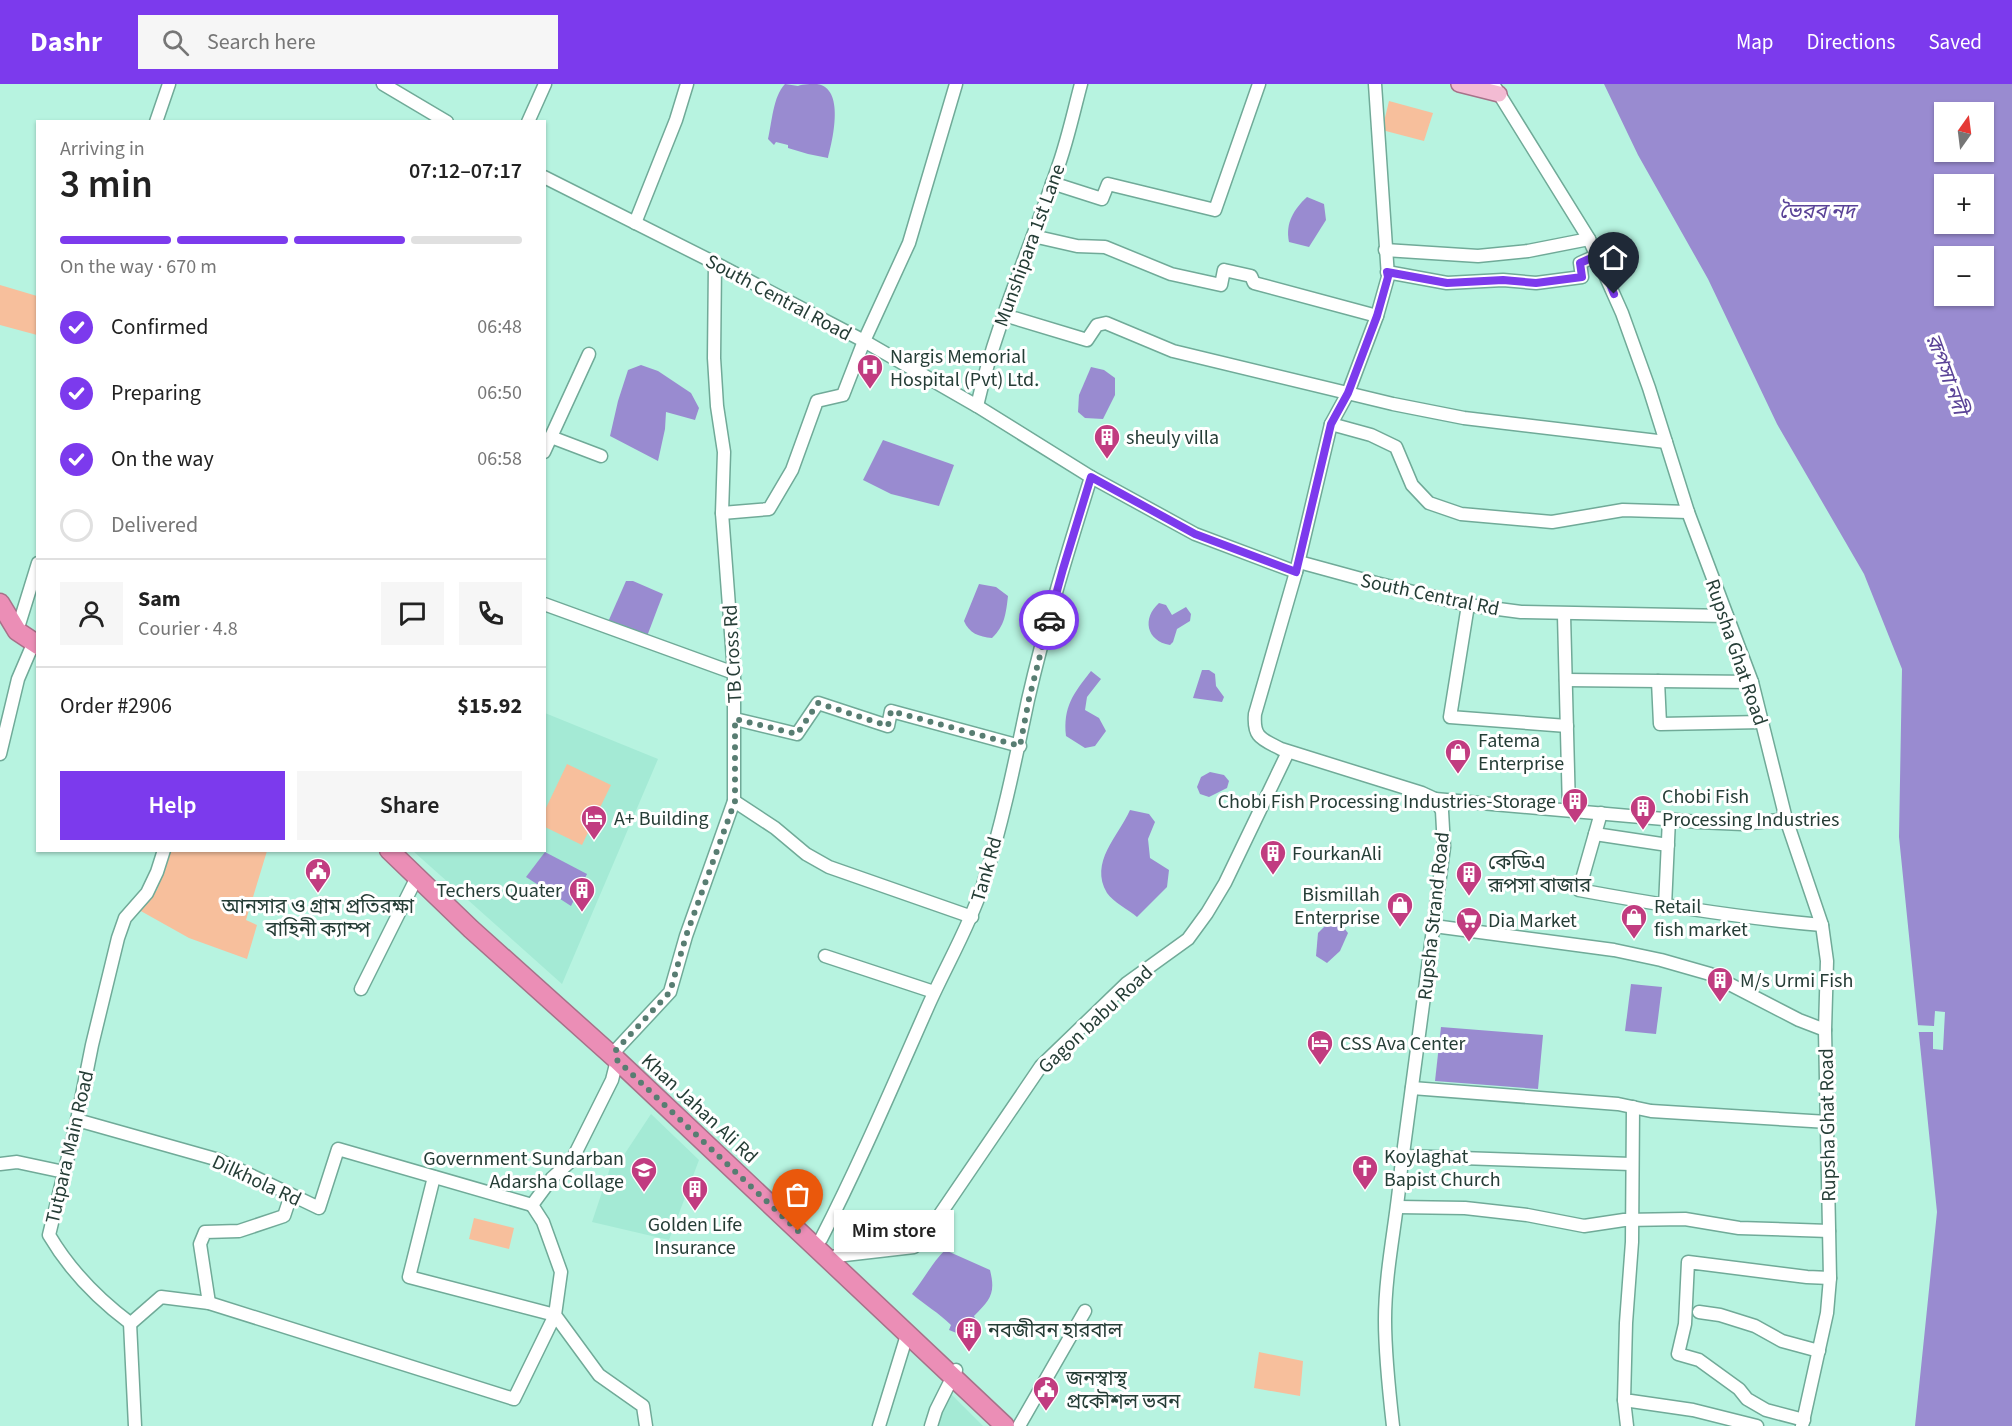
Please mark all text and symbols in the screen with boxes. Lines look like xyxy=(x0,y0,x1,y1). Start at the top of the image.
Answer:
search box xyxy=(138,15,558,69)
text: Dashr xyxy=(30,22,102,62)
icon: search xyxy=(159,26,192,59)
text: Search here xyxy=(207,26,316,58)
text: Map xyxy=(1736,27,1774,57)
text: Directions xyxy=(1807,27,1895,57)
text: Saved xyxy=(1928,27,1982,57)
north arrow xyxy=(1934,102,1994,162)
map controls xyxy=(1934,102,1994,306)
text: Arriving in xyxy=(60,135,145,163)
text: 07:12–07:17 xyxy=(409,155,522,187)
text: 3 min xyxy=(60,157,153,213)
street label: Munshipara 1st Lane xyxy=(987,160,1072,331)
button: + xyxy=(1934,174,1994,234)
water label: ভৈরব নদ xyxy=(1779,196,1859,226)
pin xyxy=(1588,232,1639,294)
icon: home xyxy=(1597,241,1630,274)
button: − xyxy=(1934,246,1994,306)
street label: South Central Road xyxy=(701,248,856,348)
text: On the way · 670 m xyxy=(60,253,217,281)
icon: check xyxy=(60,311,93,344)
text: Confirmed xyxy=(111,311,208,343)
text: 06:48 xyxy=(477,313,522,341)
water label: রূপসা নদী xyxy=(1919,329,1977,423)
place label: Nargis Memorial Hospital (Pvt) Ltd. xyxy=(890,343,1039,394)
hospital icon: Nargis Memorial Hospital (Pvt) Ltd. xyxy=(855,352,885,390)
icon: check xyxy=(60,377,93,410)
text: Preparing xyxy=(111,377,201,409)
text: 06:50 xyxy=(477,379,522,407)
building icon: sheuly villa xyxy=(1092,422,1122,460)
place label: sheuly villa xyxy=(1126,424,1219,452)
icon: check xyxy=(60,443,93,476)
text: On the way xyxy=(111,443,214,475)
text: 06:58 xyxy=(477,445,522,473)
text: Delivered xyxy=(111,509,198,541)
street label: South Central Rd xyxy=(1358,567,1502,623)
street label: Rupsha Ghat Road xyxy=(1698,575,1774,729)
button: person xyxy=(60,582,123,645)
button: chat xyxy=(381,582,444,645)
button: phone xyxy=(459,582,522,645)
text: Sam xyxy=(138,583,181,615)
courier xyxy=(1019,590,1079,650)
street label: TB Cross Rd xyxy=(716,604,750,704)
icon: car xyxy=(1033,604,1066,637)
text: Courier · 4.8 xyxy=(138,615,238,643)
text: Order #2906 xyxy=(60,690,172,722)
text: $15.92 xyxy=(457,690,522,722)
place label: Fatema Enterprise xyxy=(1478,727,1564,778)
shop icon: Fatema Enterprise xyxy=(1443,737,1473,775)
button: Help xyxy=(60,771,285,840)
button: Share xyxy=(297,771,522,840)
place label: Chobi Fish Processing Industries xyxy=(1662,783,1839,834)
building icon: Chobi Fish Processing Industries-Storage xyxy=(1560,786,1590,824)
place label: Chobi Fish Processing Industries-Storage xyxy=(1218,788,1556,816)
building icon: Chobi Fish Processing Industries xyxy=(1628,793,1658,831)
hotel icon: A+ Building xyxy=(579,803,609,841)
place label: A+ Building xyxy=(614,805,709,833)
street label: Rupsha Strand Road xyxy=(1411,831,1457,1002)
street label: Tank Rd xyxy=(964,833,1010,905)
building icon: FourkanAli xyxy=(1258,838,1288,876)
place label: FourkanAli xyxy=(1292,840,1382,868)
place label: কেডিএ রূপসা বাজার xyxy=(1487,849,1592,900)
public building icon: আনসার ও গ্রাম প্রতিরক্ষা বাহিনী ক্যাম্প xyxy=(303,856,333,894)
building icon: কেডিএ রূপসা বাজার xyxy=(1454,859,1484,897)
building icon: Techers Quater xyxy=(567,875,597,913)
place label: Techers Quater xyxy=(436,877,562,905)
place label: Bismillah Enterprise xyxy=(1294,881,1380,932)
shop icon: Bismillah Enterprise xyxy=(1385,890,1415,928)
place label: আনসার ও গ্রাম প্রতিরক্ষা বাহিনী ক্যাম্প xyxy=(221,893,415,944)
place label: Retail fish market xyxy=(1654,893,1748,944)
shop icon: Retail fish market xyxy=(1619,902,1649,940)
supermarket icon: Dia Market xyxy=(1454,905,1484,943)
place label: Dia Market xyxy=(1488,907,1577,935)
street label: Gagon babu Road xyxy=(1032,959,1159,1080)
building icon: M/s Urmi Fish xyxy=(1705,965,1735,1003)
place label: M/s Urmi Fish xyxy=(1740,967,1853,995)
hotel icon: CSS Ava Center xyxy=(1305,1028,1335,1066)
place label: CSS Ava Center xyxy=(1340,1030,1465,1058)
street label: Khan Jahan Ali Rd xyxy=(635,1047,764,1170)
street label: Rupsha Ghat Road xyxy=(1813,1048,1843,1202)
street label: Tutpara Main Road xyxy=(39,1068,101,1227)
place label: Koylaghat Bapist Church xyxy=(1384,1143,1501,1194)
place label: Government Sundarban Adarsha Collage xyxy=(423,1145,624,1196)
street label: Dilkhola Rd xyxy=(207,1148,306,1214)
church icon: Koylaghat Bapist Church xyxy=(1350,1153,1380,1191)
school or university icon: Government Sundarban Adarsha Collage xyxy=(629,1155,659,1193)
pin xyxy=(772,1169,823,1231)
building icon: Golden Life Insurance xyxy=(680,1174,710,1212)
icon: bag xyxy=(781,1178,814,1211)
callout: Mim store xyxy=(834,1210,954,1252)
place label: Golden Life Insurance xyxy=(648,1211,742,1262)
text: Mim store xyxy=(852,1217,936,1245)
building icon: নবজীবন হারবাল xyxy=(954,1315,984,1353)
place label: নবজীবন হারবাল xyxy=(987,1317,1123,1345)
place label: জনস্বাস্থ প্রকৌশল ভবন xyxy=(1065,1365,1181,1416)
public building icon: জনস্বাস্থ প্রকৌশল ভবন xyxy=(1031,1374,1061,1412)

